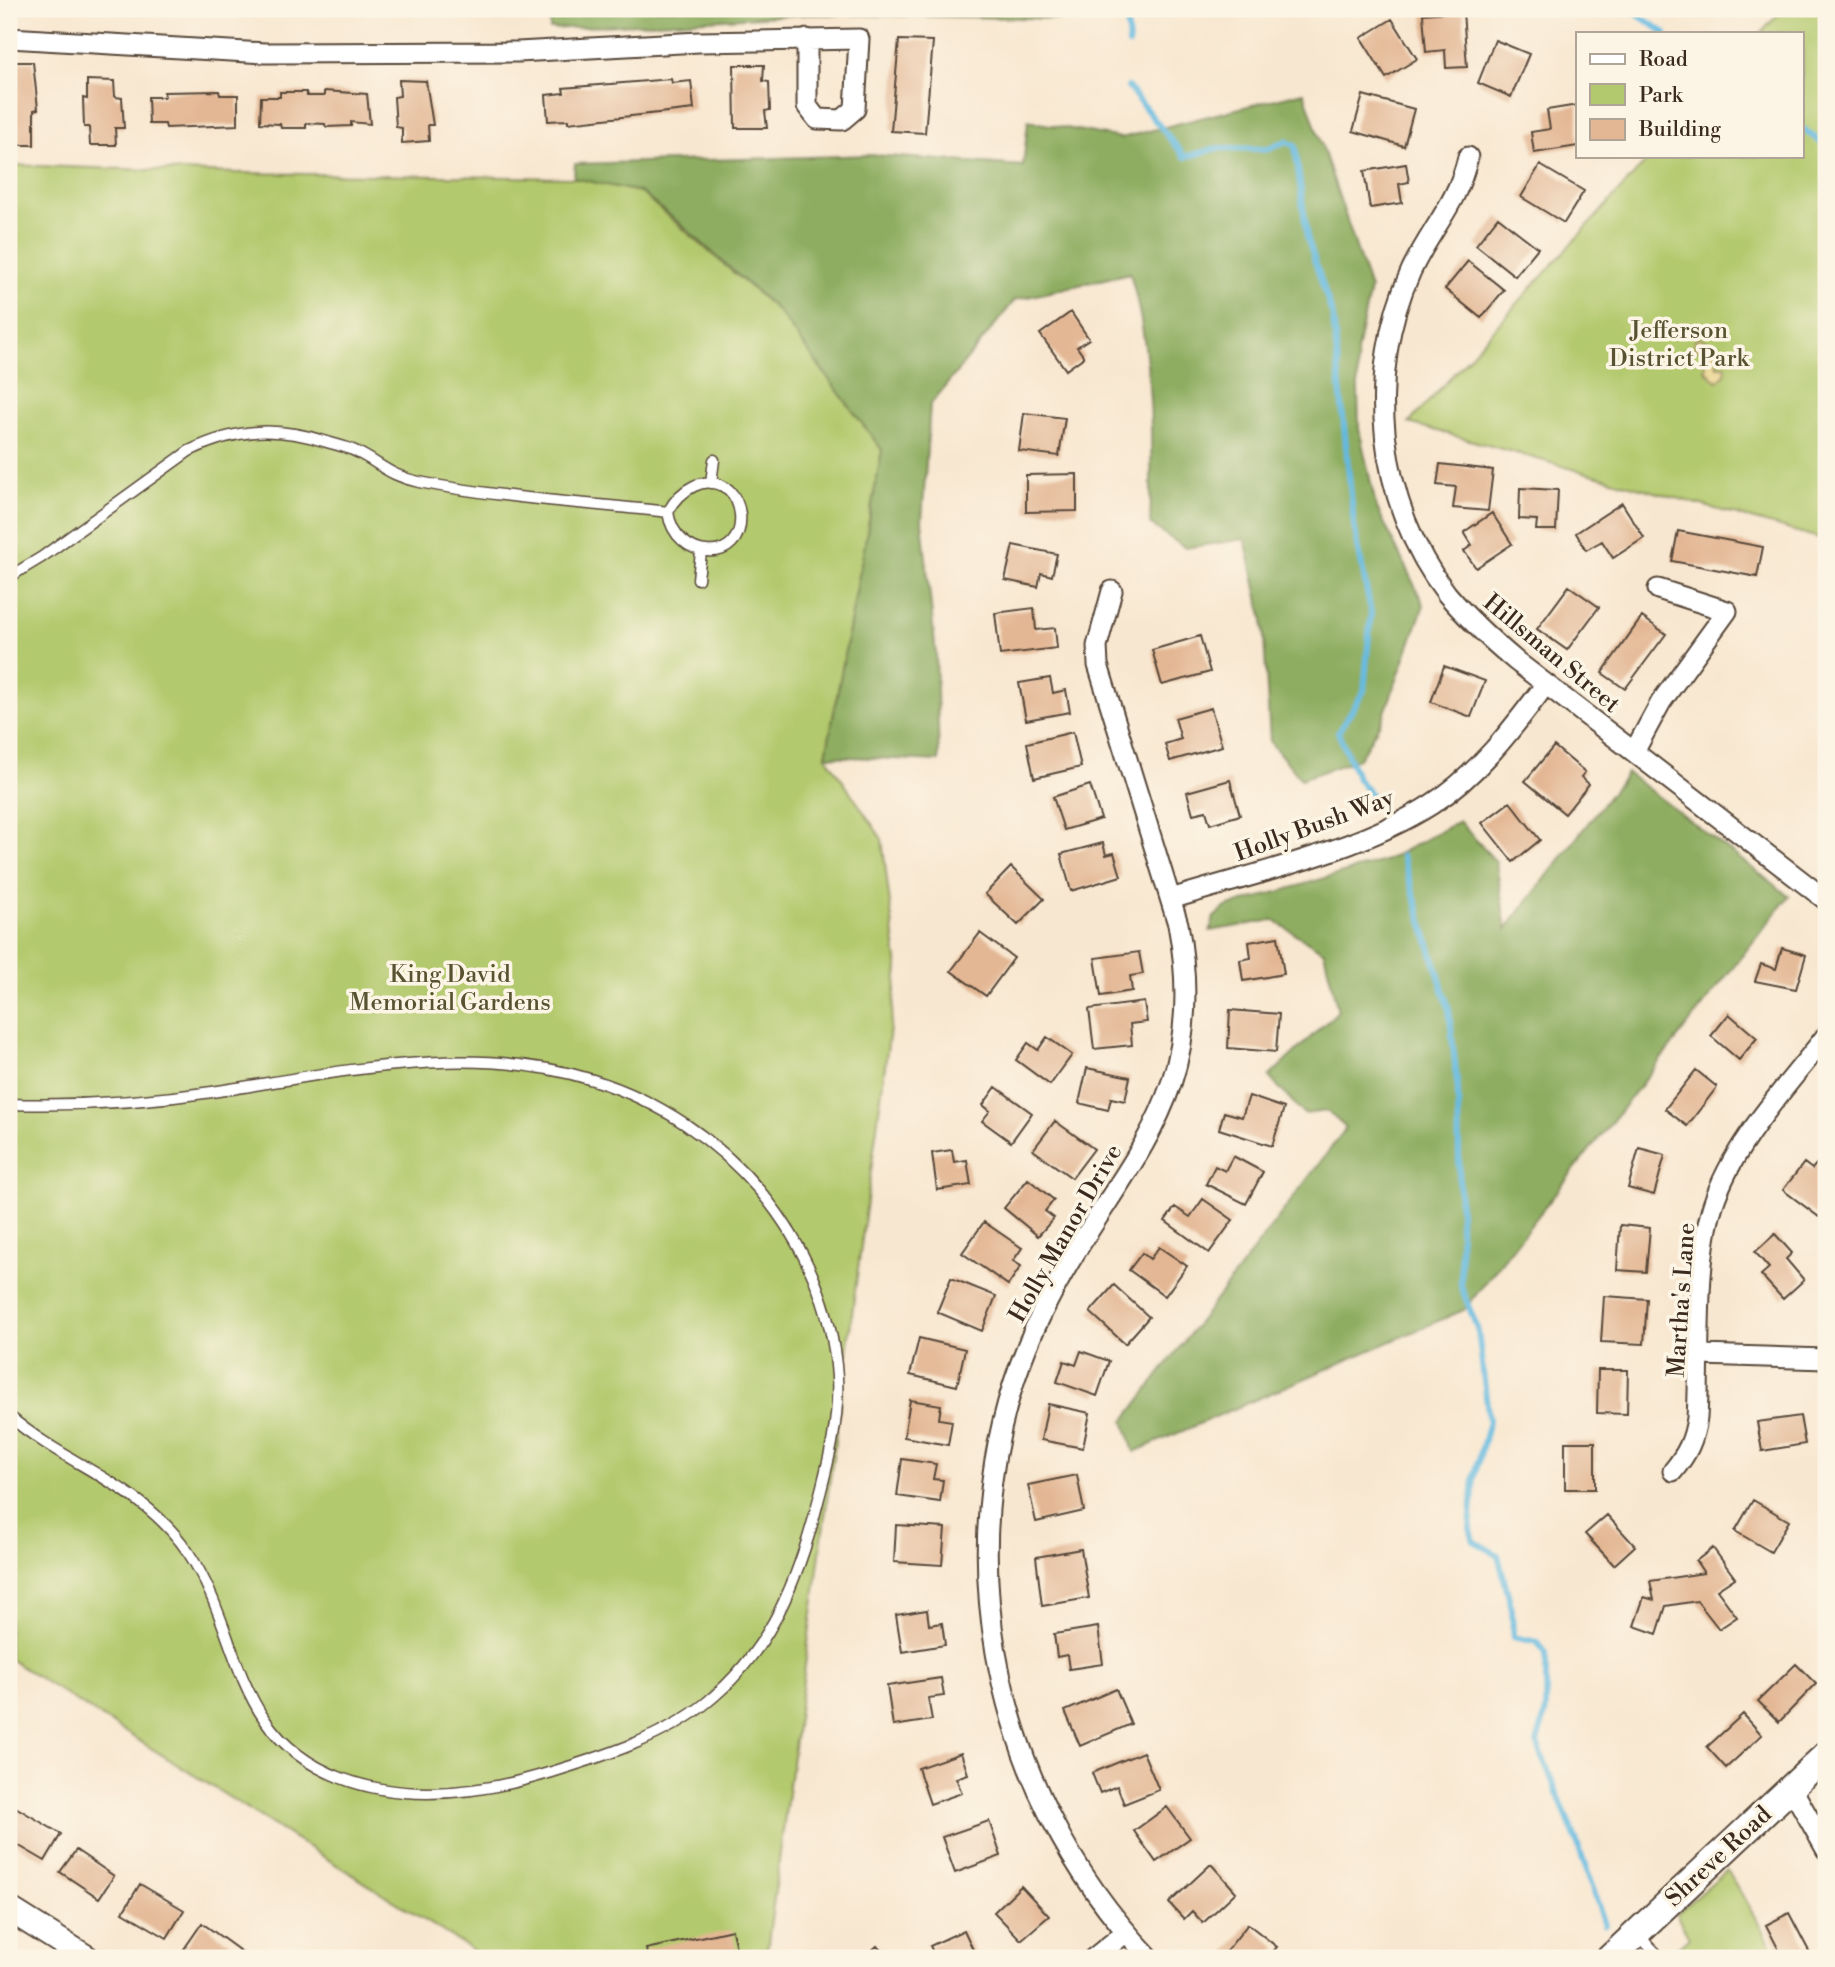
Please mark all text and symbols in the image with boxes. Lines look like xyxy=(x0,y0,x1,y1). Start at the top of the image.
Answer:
legend xyxy=(1576,32,1804,158)
text: Road xyxy=(1639,47,1688,73)
text: Park xyxy=(1639,83,1684,109)
text: Building xyxy=(1638,117,1721,143)
park label: Jefferson District Park xyxy=(1609,316,1750,374)
street label: Hillsman Street xyxy=(1477,588,1626,720)
street label: Holly Bush Way xyxy=(1230,783,1399,869)
park label: King David Memorial Gardens xyxy=(349,960,551,1018)
street label: Holly Manor Drive xyxy=(1003,1139,1129,1328)
street label: Martha's Lane xyxy=(1662,1222,1702,1378)
street label: Shreve Road xyxy=(1659,1800,1778,1914)

